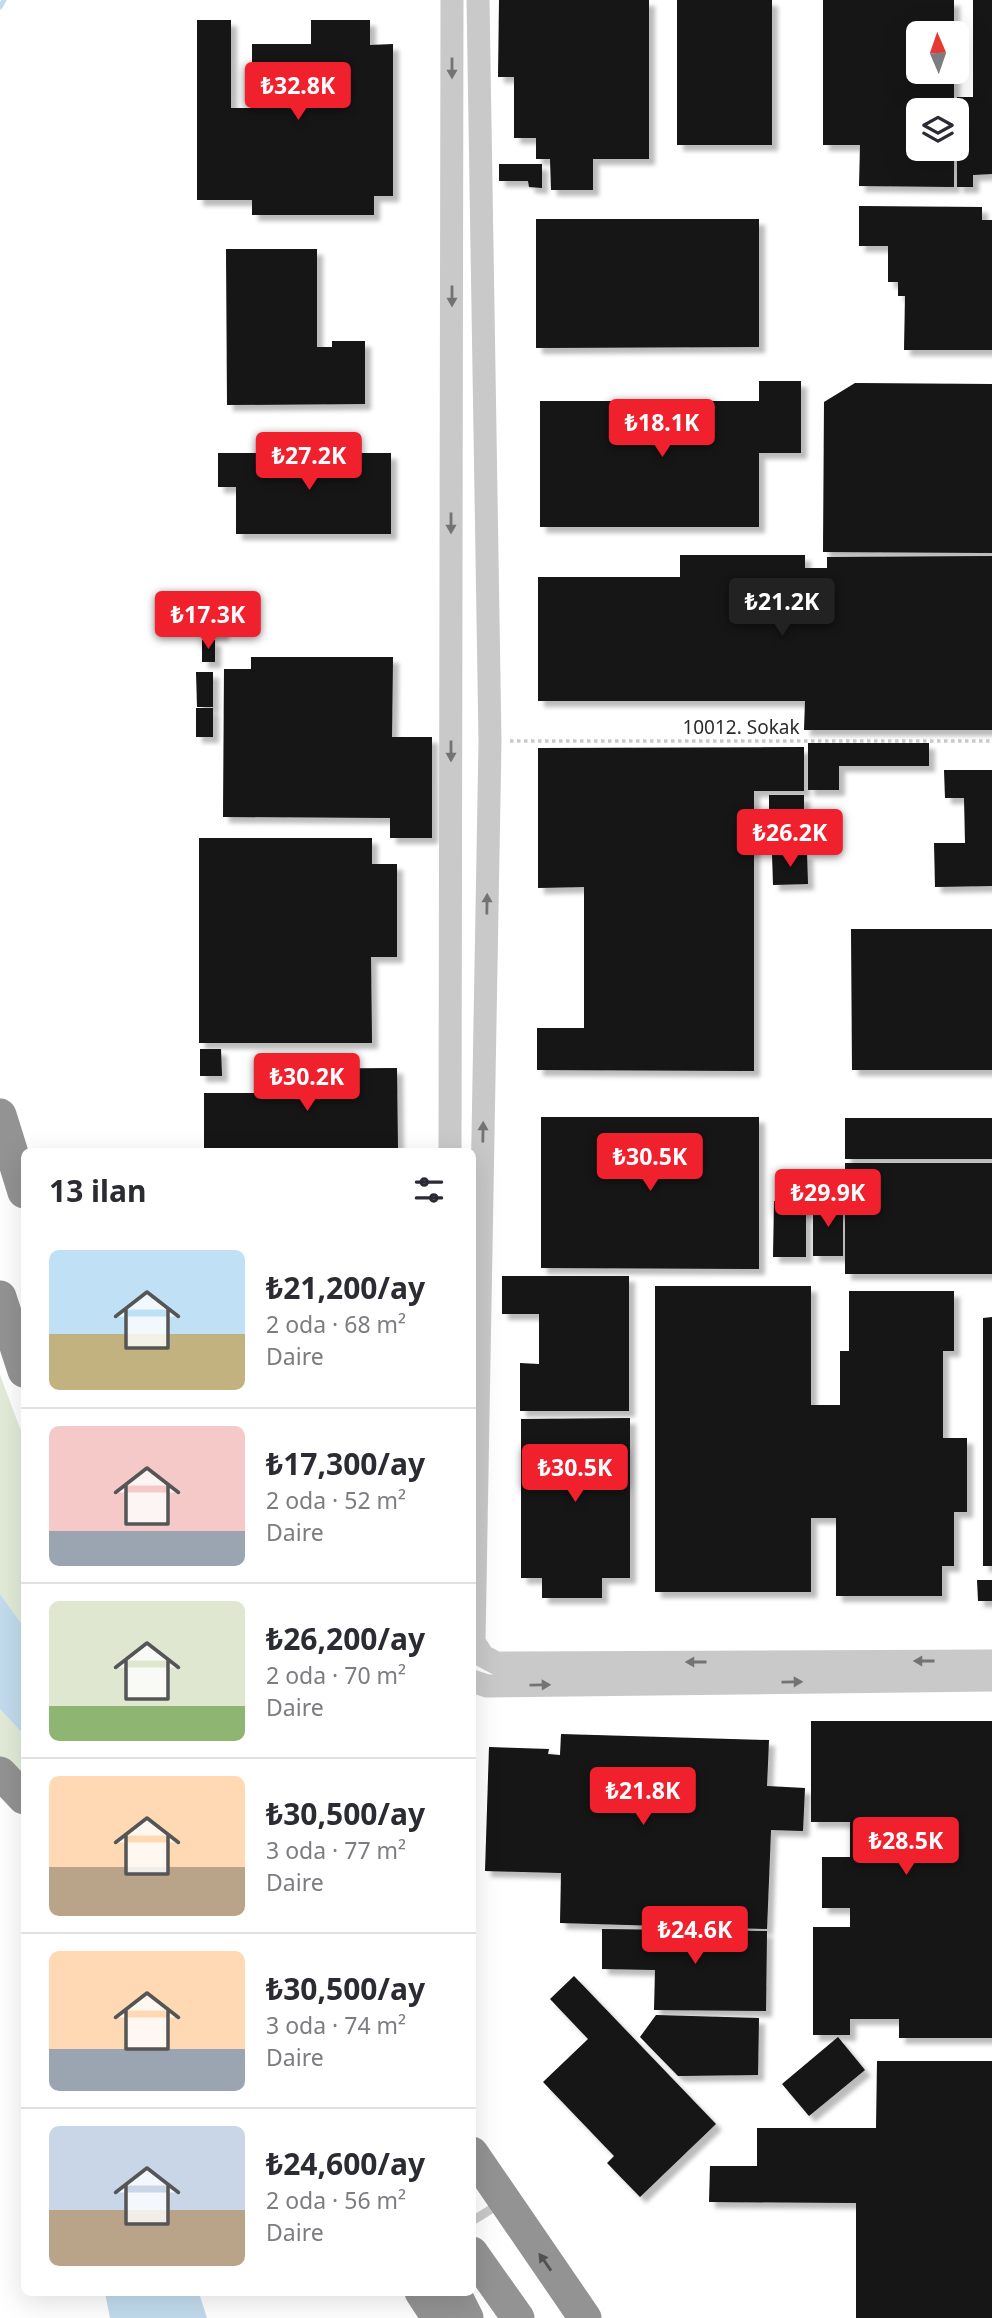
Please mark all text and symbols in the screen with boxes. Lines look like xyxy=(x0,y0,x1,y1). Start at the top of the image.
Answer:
north arrow xyxy=(906,21,970,84)
map controls xyxy=(906,21,969,161)
one-way arrow xyxy=(446,57,458,79)
pin: ₺32.8K xyxy=(241,62,355,122)
text: ₺32.8K xyxy=(261,69,335,101)
button: layers xyxy=(906,98,969,161)
one-way arrow xyxy=(446,285,458,307)
pin: ₺18.1K xyxy=(605,400,719,459)
text: ₺18.1K xyxy=(625,406,699,438)
pin: ₺27.2K xyxy=(252,433,366,492)
text: ₺27.2K xyxy=(272,439,346,471)
one-way arrow xyxy=(445,512,457,534)
pin: ₺21.2K xyxy=(725,578,839,638)
text: ₺21.2K xyxy=(745,585,819,617)
pin: ₺17.3K xyxy=(151,592,265,651)
text: ₺17.3K xyxy=(171,598,245,630)
street label: 10012. Sokak xyxy=(682,714,800,740)
one-way arrow xyxy=(445,740,456,762)
pin: ₺26.2K xyxy=(733,810,847,869)
text: ₺26.2K xyxy=(753,816,827,848)
one-way arrow xyxy=(481,893,493,915)
pin: ₺30.2K xyxy=(250,1054,364,1113)
text: ₺30.2K xyxy=(270,1060,344,1092)
one-way arrow xyxy=(477,1121,489,1143)
pin: ₺30.5K xyxy=(593,1134,707,1193)
text: ₺30.5K xyxy=(613,1140,687,1172)
text: 13 ilan xyxy=(49,1170,147,1211)
pin: ₺29.9K xyxy=(771,1170,885,1229)
icon: filters xyxy=(410,1171,448,1209)
text: ₺29.9K xyxy=(791,1176,865,1208)
text: ₺21,200/ay xyxy=(266,1267,425,1308)
icon: home xyxy=(105,1278,189,1362)
text: 2 oda · 68 m² xyxy=(266,1308,406,1340)
text: Daire xyxy=(266,1340,324,1372)
text: ₺17,300/ay xyxy=(266,1443,425,1484)
pin: ₺30.5K xyxy=(518,1444,632,1504)
text: ₺30.5K xyxy=(538,1451,612,1483)
icon: home xyxy=(105,1454,189,1538)
text: 2 oda · 52 m² xyxy=(266,1484,406,1516)
text: Daire xyxy=(266,1516,324,1548)
text: ₺26,200/ay xyxy=(266,1618,425,1659)
icon: home xyxy=(105,1629,189,1713)
one-way arrow xyxy=(913,1655,935,1667)
one-way arrow xyxy=(685,1657,707,1668)
text: 2 oda · 70 m² xyxy=(266,1659,406,1691)
one-way arrow xyxy=(781,1677,803,1688)
one-way arrow xyxy=(529,1679,551,1691)
text: Daire xyxy=(266,1691,324,1723)
pin: ₺21.8K xyxy=(586,1768,700,1827)
text: ₺21.8K xyxy=(606,1774,680,1806)
text: ₺30,500/ay xyxy=(266,1793,425,1834)
icon: home xyxy=(105,1804,189,1888)
pin: ₺28.5K xyxy=(849,1818,963,1877)
text: ₺28.5K xyxy=(869,1824,943,1856)
text: 3 oda · 77 m² xyxy=(266,1834,406,1866)
text: Daire xyxy=(266,1866,324,1898)
pin: ₺24.6K xyxy=(638,1906,752,1966)
text: ₺24.6K xyxy=(658,1913,732,1945)
text: ₺30,500/ay xyxy=(266,1968,425,2009)
icon: home xyxy=(105,1979,189,2063)
text: 3 oda · 74 m² xyxy=(266,2009,406,2041)
text: Daire xyxy=(266,2041,324,2073)
text: ₺24,600/ay xyxy=(266,2143,425,2184)
icon: home xyxy=(105,2154,189,2238)
text: 2 oda · 56 m² xyxy=(266,2184,406,2216)
text: Daire xyxy=(266,2216,324,2248)
one-way arrow xyxy=(538,2253,552,2271)

